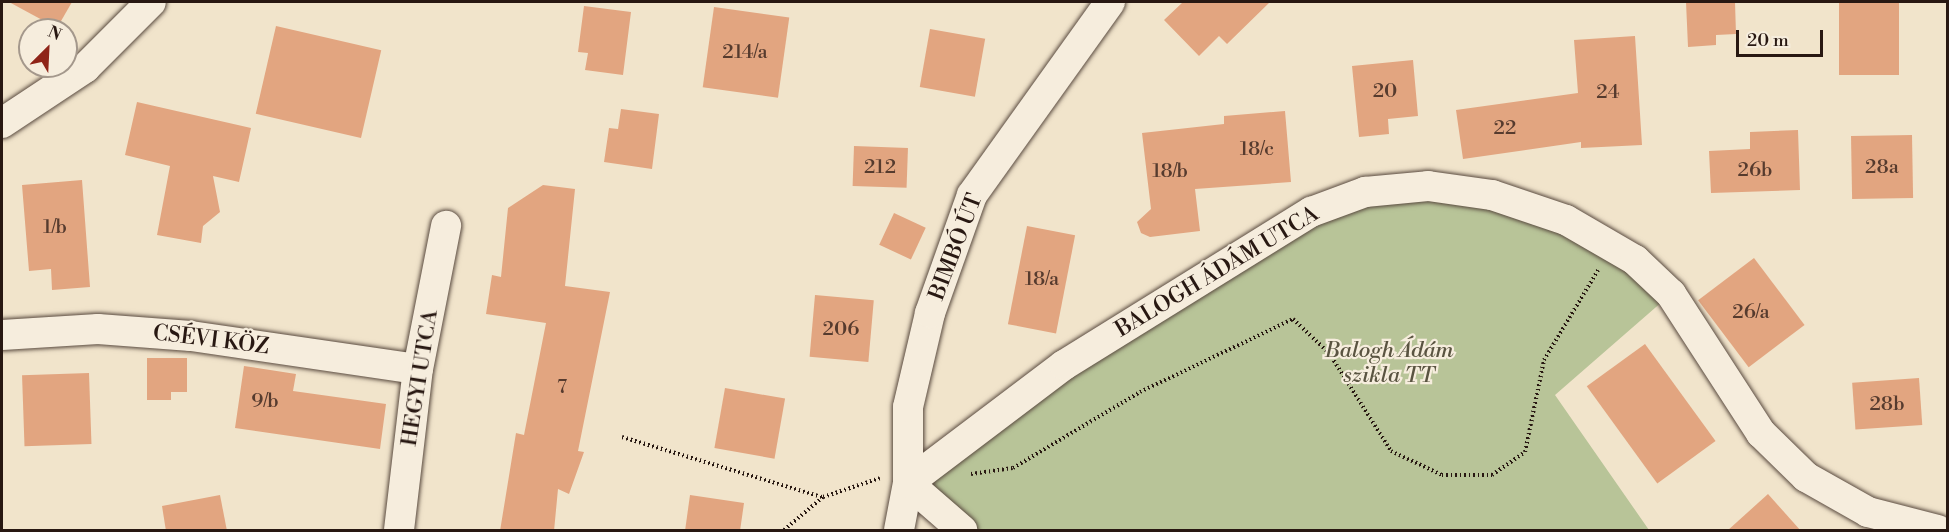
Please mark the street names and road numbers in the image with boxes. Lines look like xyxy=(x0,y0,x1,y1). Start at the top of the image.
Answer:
street label: BIMBÓ ÚT xyxy=(924,190,988,304)
street label: BALOGH ÁDÁM UTCA xyxy=(1111,201,1323,343)
street label: HEGYI UTCA xyxy=(396,308,444,448)
street label: CSÉVI KÖZ xyxy=(151,320,271,360)

